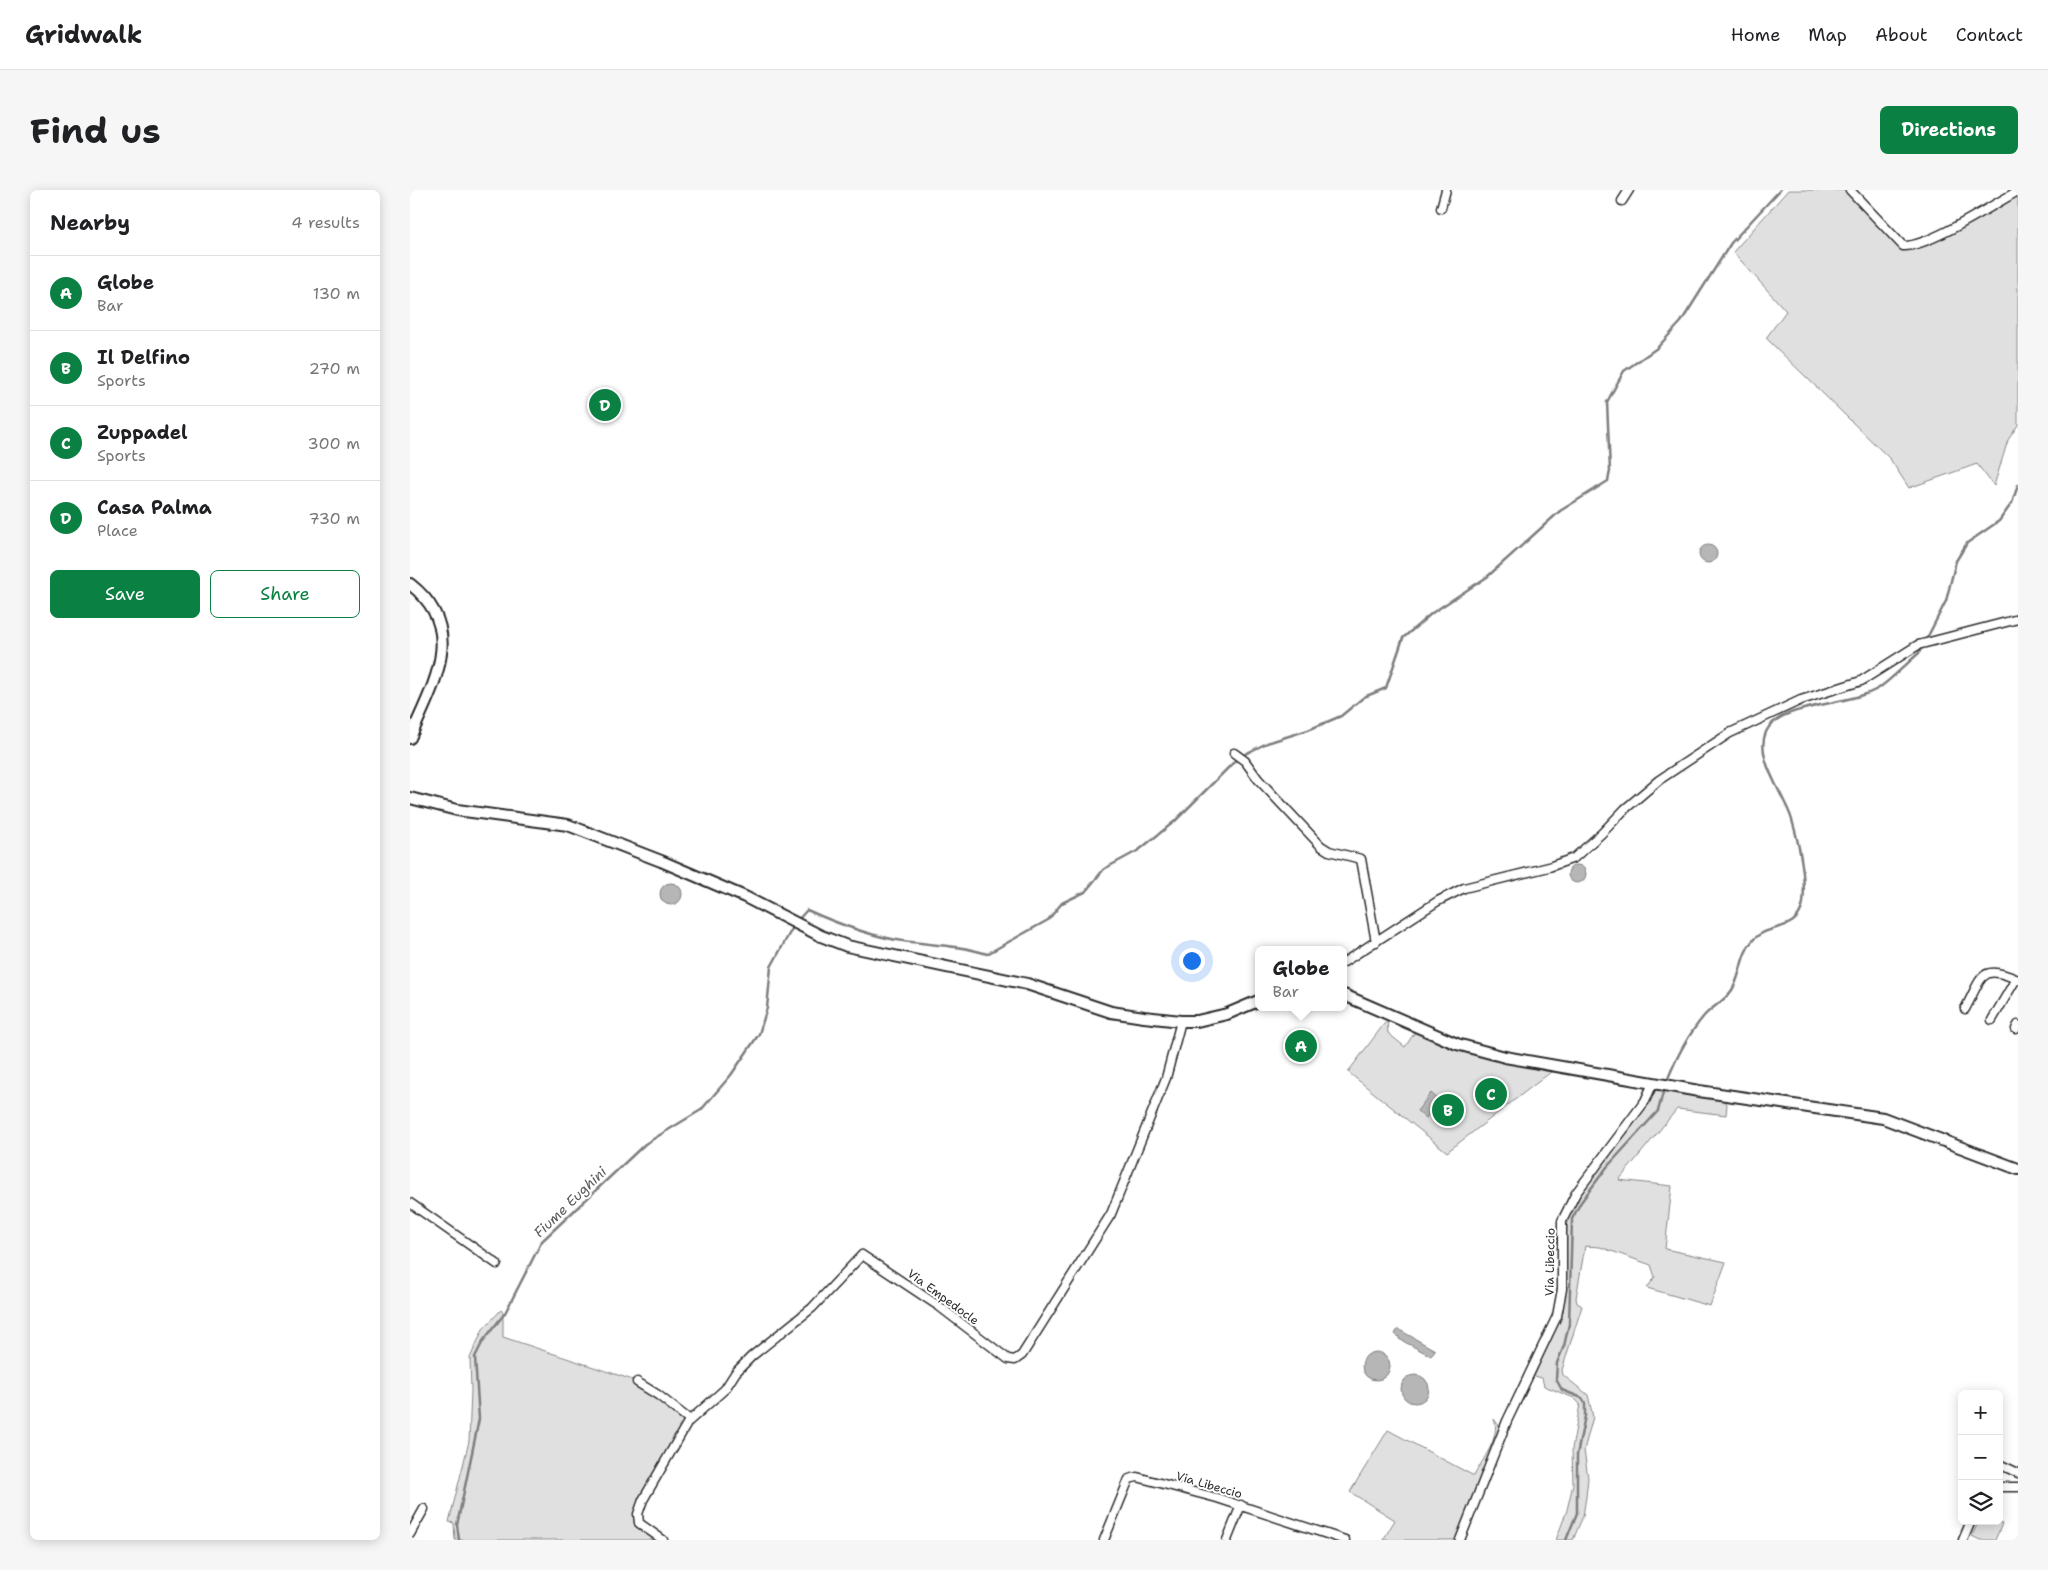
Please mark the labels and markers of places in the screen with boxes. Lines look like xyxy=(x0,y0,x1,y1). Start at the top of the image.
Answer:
pin: D xyxy=(589,386,621,424)
pin: A xyxy=(1285,1027,1317,1065)
pin: C xyxy=(1475,1075,1507,1113)
pin: B xyxy=(1432,1091,1464,1129)

